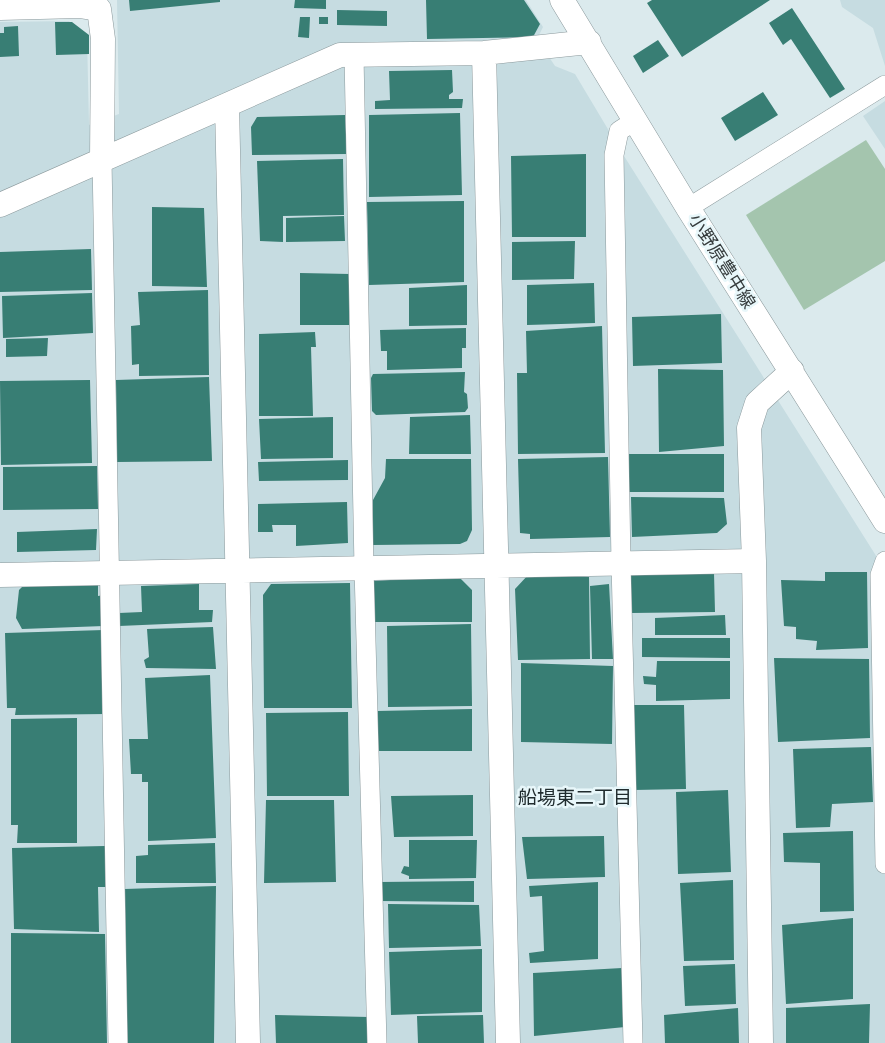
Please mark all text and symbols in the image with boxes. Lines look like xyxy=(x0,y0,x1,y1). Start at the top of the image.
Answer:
street label: 小野原豊中線 xyxy=(684,209,760,313)
district label: 船場東二丁目 xyxy=(518,786,632,809)

